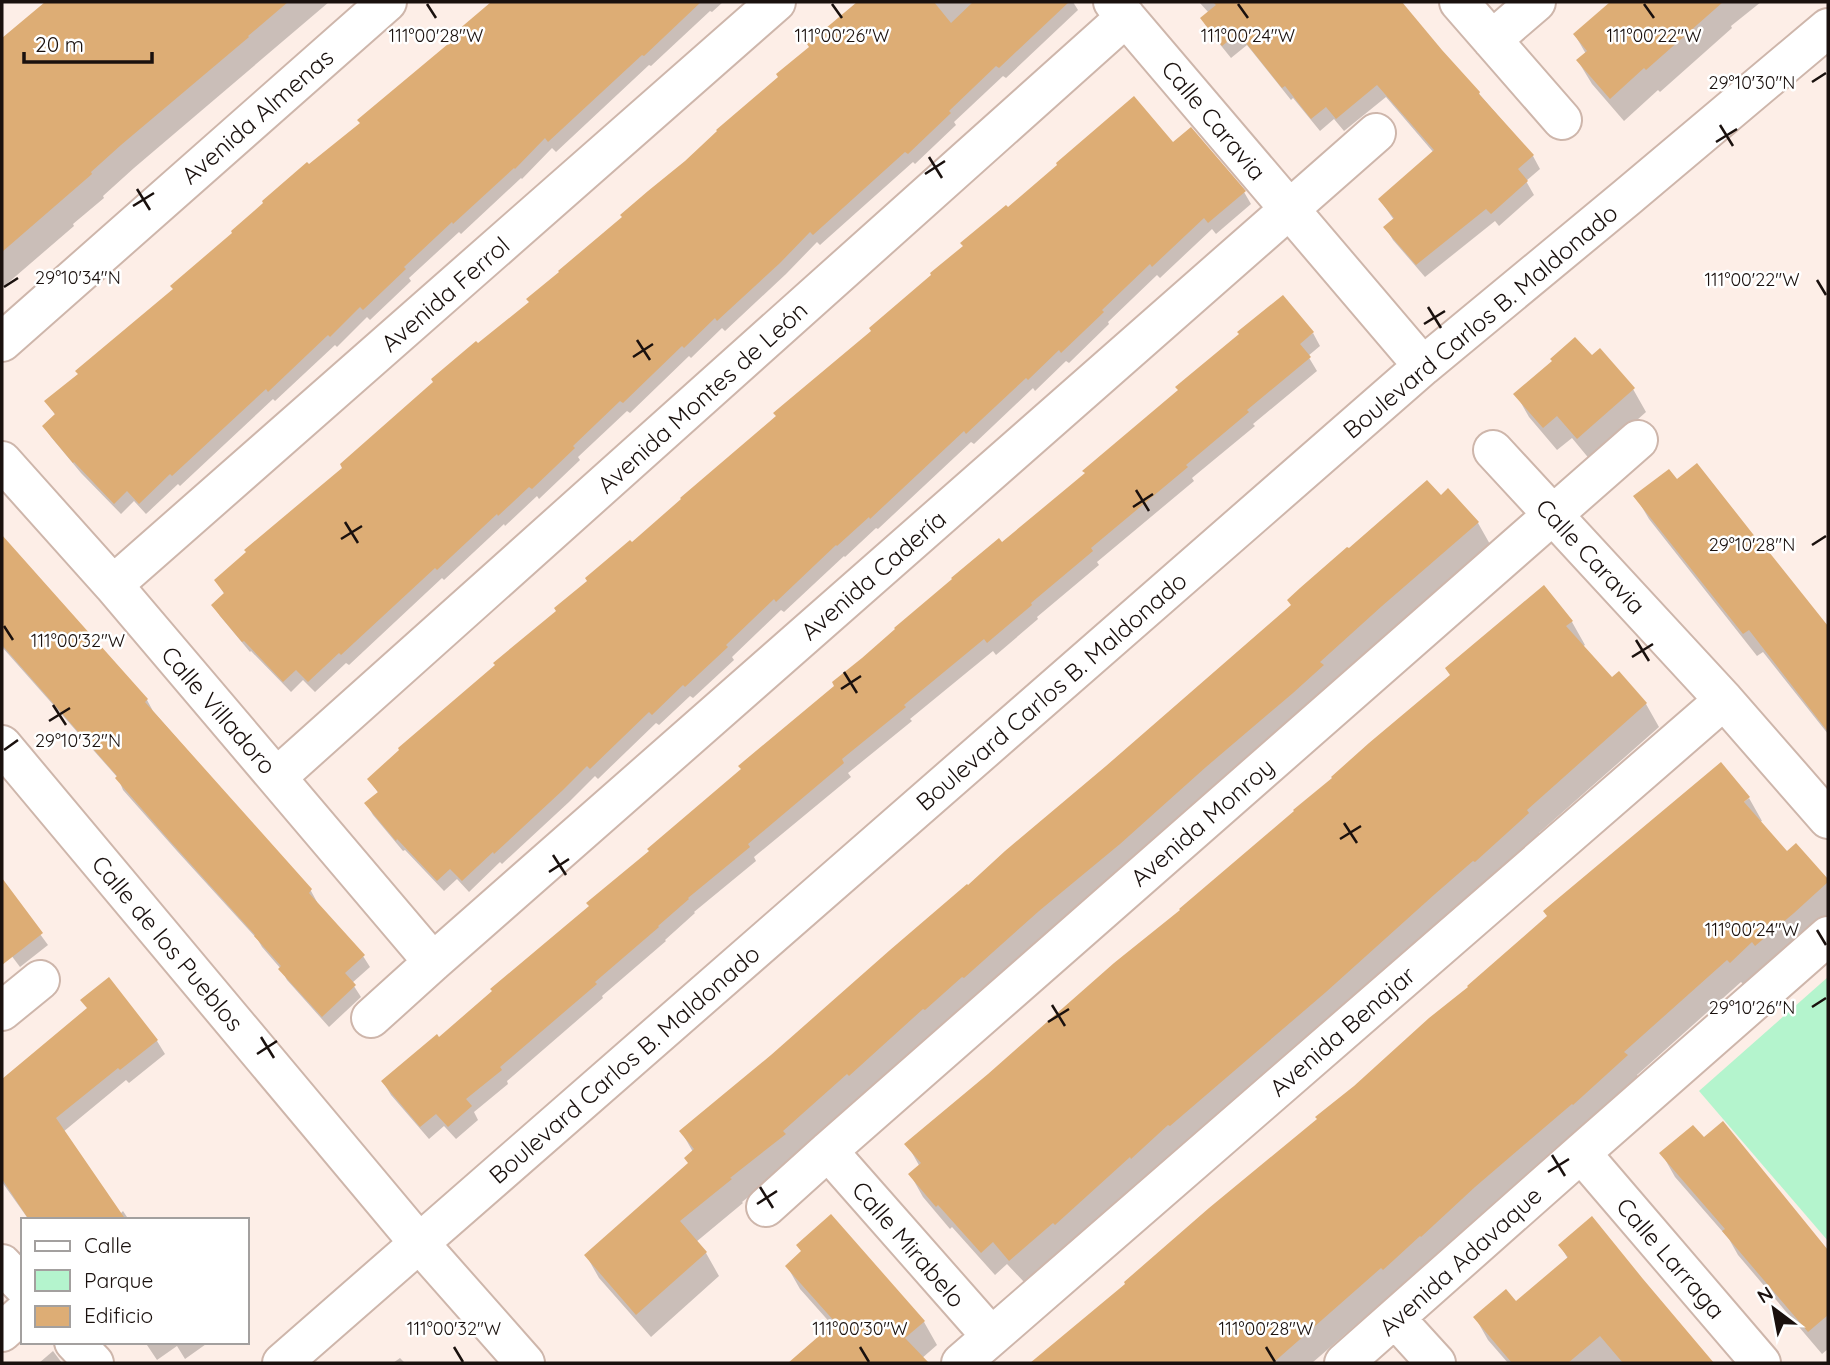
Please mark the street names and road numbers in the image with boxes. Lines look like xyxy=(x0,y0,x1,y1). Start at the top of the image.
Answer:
street label: Avenida Almenas xyxy=(175,42,339,190)
street label: Calle Caravia xyxy=(1155,54,1273,186)
street label: Boulevard Carlos B. Maldonado xyxy=(1337,197,1623,445)
street label: Avenida Ferrol xyxy=(375,230,515,358)
street label: Avenida Montes de León xyxy=(591,295,813,499)
street label: Calle Caravia xyxy=(1530,492,1652,620)
street label: Avenida Cadería xyxy=(794,504,952,646)
street label: Boulevard Carlos B. Maldonado xyxy=(909,565,1193,817)
street label: Calle Villadoro xyxy=(155,640,283,780)
street label: Avenida Monroy xyxy=(1124,751,1280,893)
street label: Calle de los Pueblos xyxy=(86,849,250,1037)
street label: Boulevard Carlos B. Maldonado xyxy=(482,938,766,1190)
street label: Avenida Benajar xyxy=(1263,959,1421,1103)
street label: Calle Mirabelo xyxy=(846,1175,972,1313)
street label: Avenida Adavaque xyxy=(1372,1180,1548,1342)
street label: Calle Larraga xyxy=(1610,1191,1732,1325)

